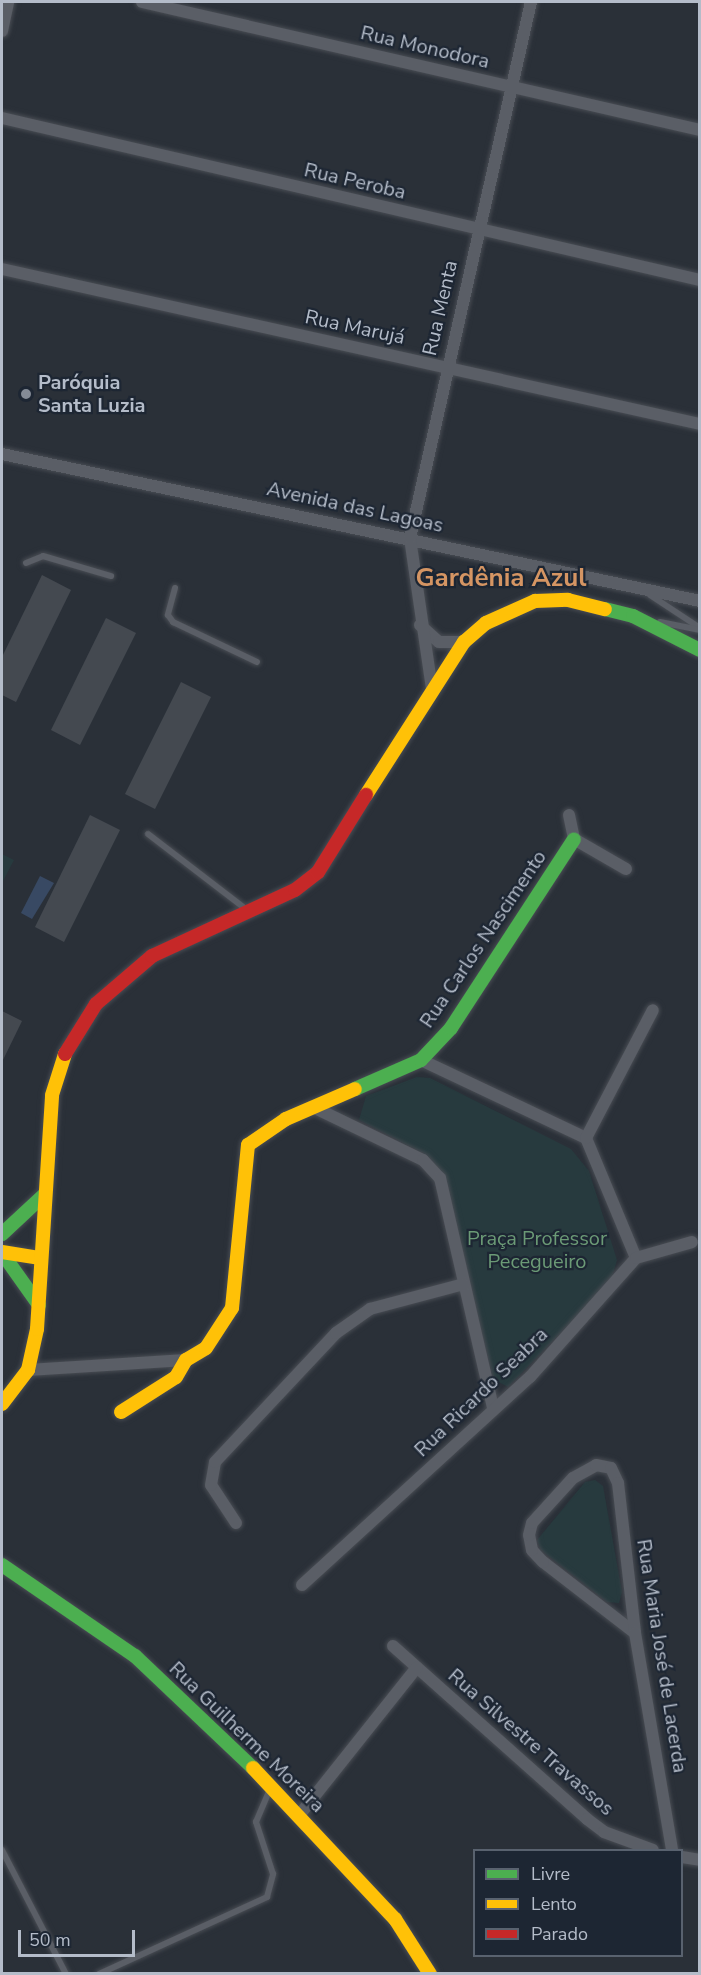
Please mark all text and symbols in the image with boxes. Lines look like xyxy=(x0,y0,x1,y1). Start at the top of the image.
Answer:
street label: Rua Monodora xyxy=(358,21,492,73)
street label: Rua Peroba xyxy=(302,158,408,204)
street label: Rua Menta xyxy=(417,258,463,358)
street label: Rua Marujá xyxy=(303,305,407,349)
place label: Paróquia Santa Luzia xyxy=(38,371,145,418)
marker: Paróquia Santa Luzia xyxy=(19,387,33,401)
street label: Avenida das Lagoas xyxy=(265,477,445,537)
district label: Gardênia Azul xyxy=(415,562,587,594)
street label: Rua Carlos Nascimento xyxy=(415,846,551,1032)
park label: Praça Professor Pecegueiro xyxy=(467,1226,607,1273)
street label: Rua Ricardo Seabra xyxy=(409,1322,553,1462)
street label: Rua Maria José de Lacerda xyxy=(632,1537,692,1775)
street label: Rua Guilherme Moreira xyxy=(164,1657,330,1817)
street label: Rua Silvestre Travassos xyxy=(443,1663,619,1821)
legend xyxy=(473,1849,683,1957)
text: Livre xyxy=(531,1862,570,1886)
text: Lento xyxy=(531,1892,577,1916)
scale bar xyxy=(21,1918,138,1956)
text: Parado xyxy=(531,1922,588,1946)
text: 50 m xyxy=(29,1928,71,1952)

